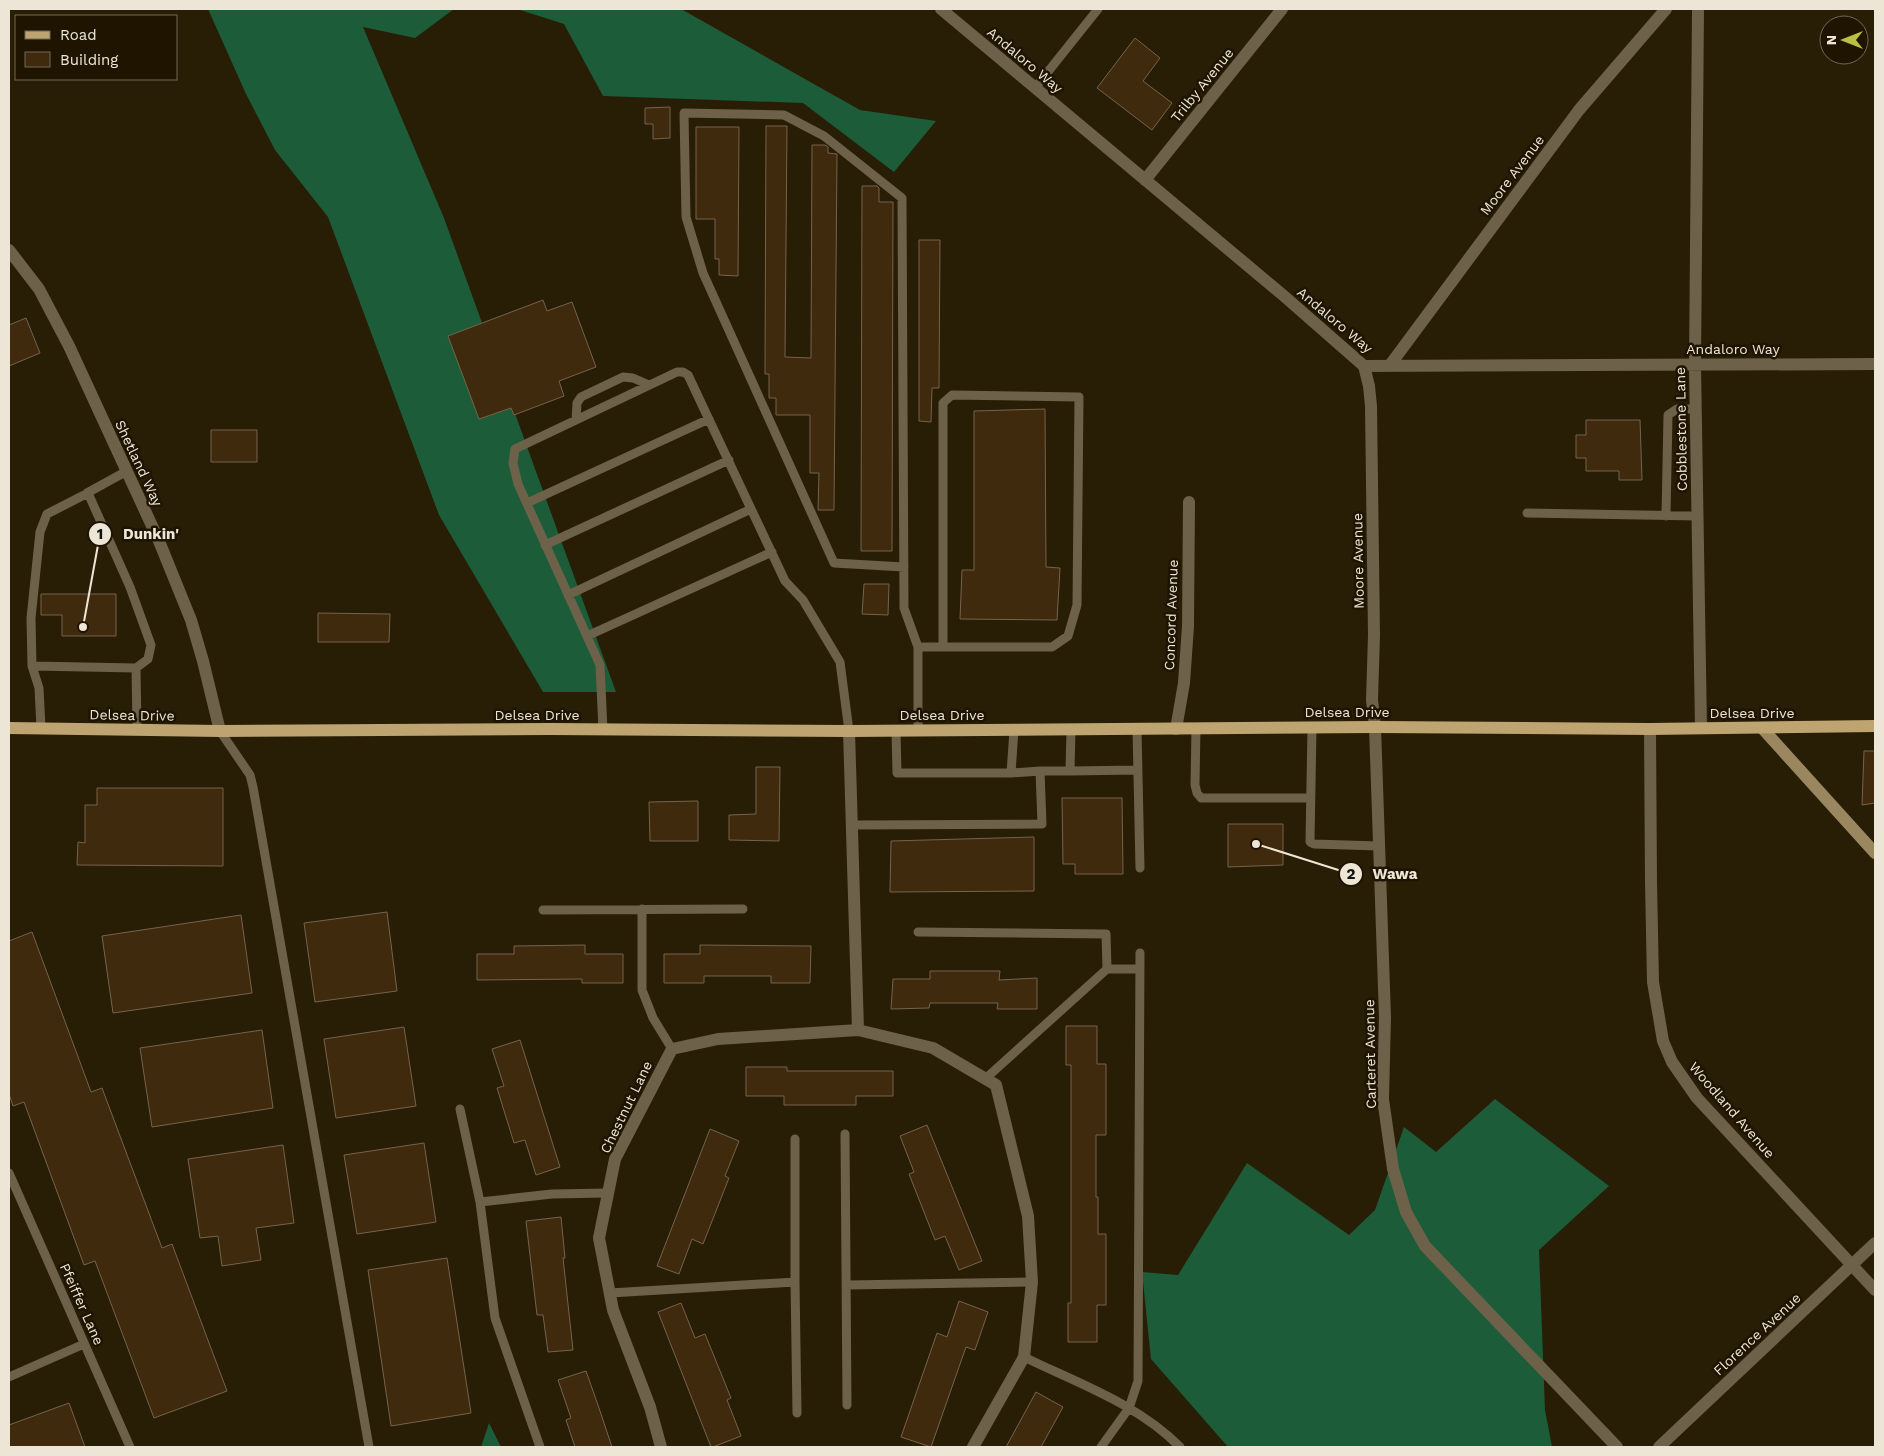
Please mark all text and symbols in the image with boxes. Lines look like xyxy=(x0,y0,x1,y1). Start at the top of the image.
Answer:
legend xyxy=(15,15,178,80)
north arrow xyxy=(1819,15,1869,65)
street label: Andaloro Way xyxy=(984,24,1066,97)
text: Road xyxy=(60,26,97,44)
text: N xyxy=(1823,35,1839,45)
street label: Trilby Avenue xyxy=(1167,45,1237,125)
text: Building xyxy=(60,51,118,69)
street label: Moore Avenue xyxy=(1477,132,1547,218)
street label: Andaloro Way xyxy=(1294,284,1376,357)
street label: Andaloro Way xyxy=(1686,341,1780,357)
street label: Cobblestone Lane xyxy=(1672,367,1690,491)
street label: Shetland Way xyxy=(112,417,166,509)
street label: Moore Avenue xyxy=(1349,513,1367,609)
callout: Dunkin' xyxy=(88,519,189,549)
text: 1 xyxy=(97,525,103,543)
text: Dunkin' xyxy=(123,525,179,543)
street label: Concord Avenue xyxy=(1161,559,1181,671)
street label: Delsea Drive xyxy=(1304,704,1390,720)
street label: Delsea Drive xyxy=(1709,705,1795,721)
street label: Delsea Drive xyxy=(89,706,175,724)
street label: Delsea Drive xyxy=(494,707,580,723)
street label: Delsea Drive xyxy=(899,707,985,723)
callout: Wawa xyxy=(1338,859,1428,889)
text: 2 xyxy=(1347,865,1356,883)
text: Wawa xyxy=(1373,865,1418,883)
street label: Carteret Avenue xyxy=(1361,999,1379,1109)
street label: Chestnut Lane xyxy=(597,1058,655,1156)
street label: Woodland Avenue xyxy=(1686,1059,1778,1161)
street label: Pfeiffer Lane xyxy=(57,1261,107,1347)
street label: Florence Avenue xyxy=(1710,1290,1804,1378)

